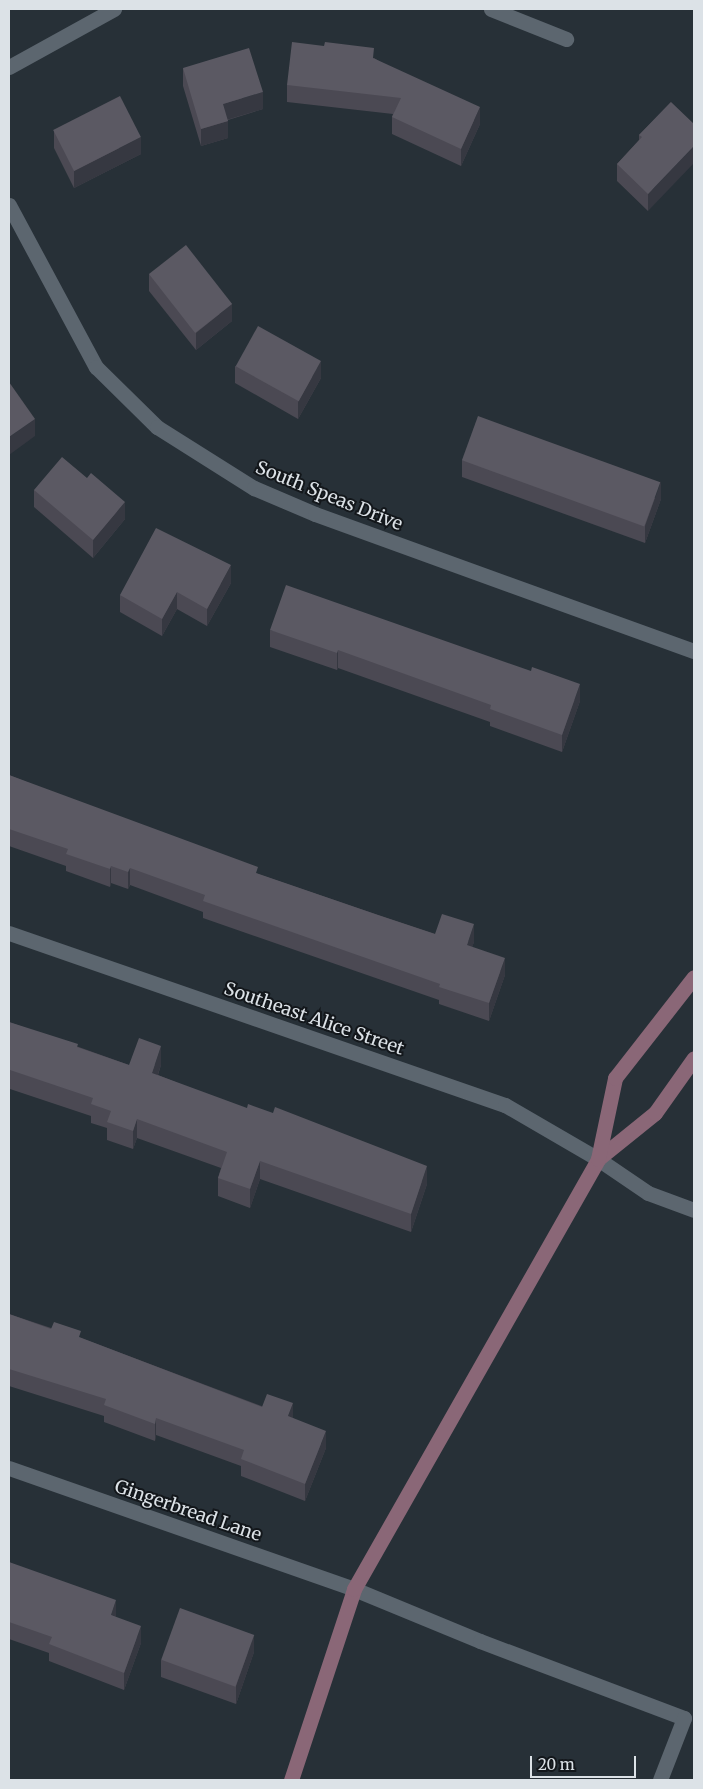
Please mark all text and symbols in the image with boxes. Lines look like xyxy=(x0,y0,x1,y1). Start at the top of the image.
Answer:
street label: South Speas Drive xyxy=(252,457,406,535)
street label: Southeast Alice Street xyxy=(221,978,407,1060)
street label: Gingerbread Lane xyxy=(112,1476,264,1546)
scale bar xyxy=(533,1746,639,1778)
text: 20 m xyxy=(538,1755,575,1774)

